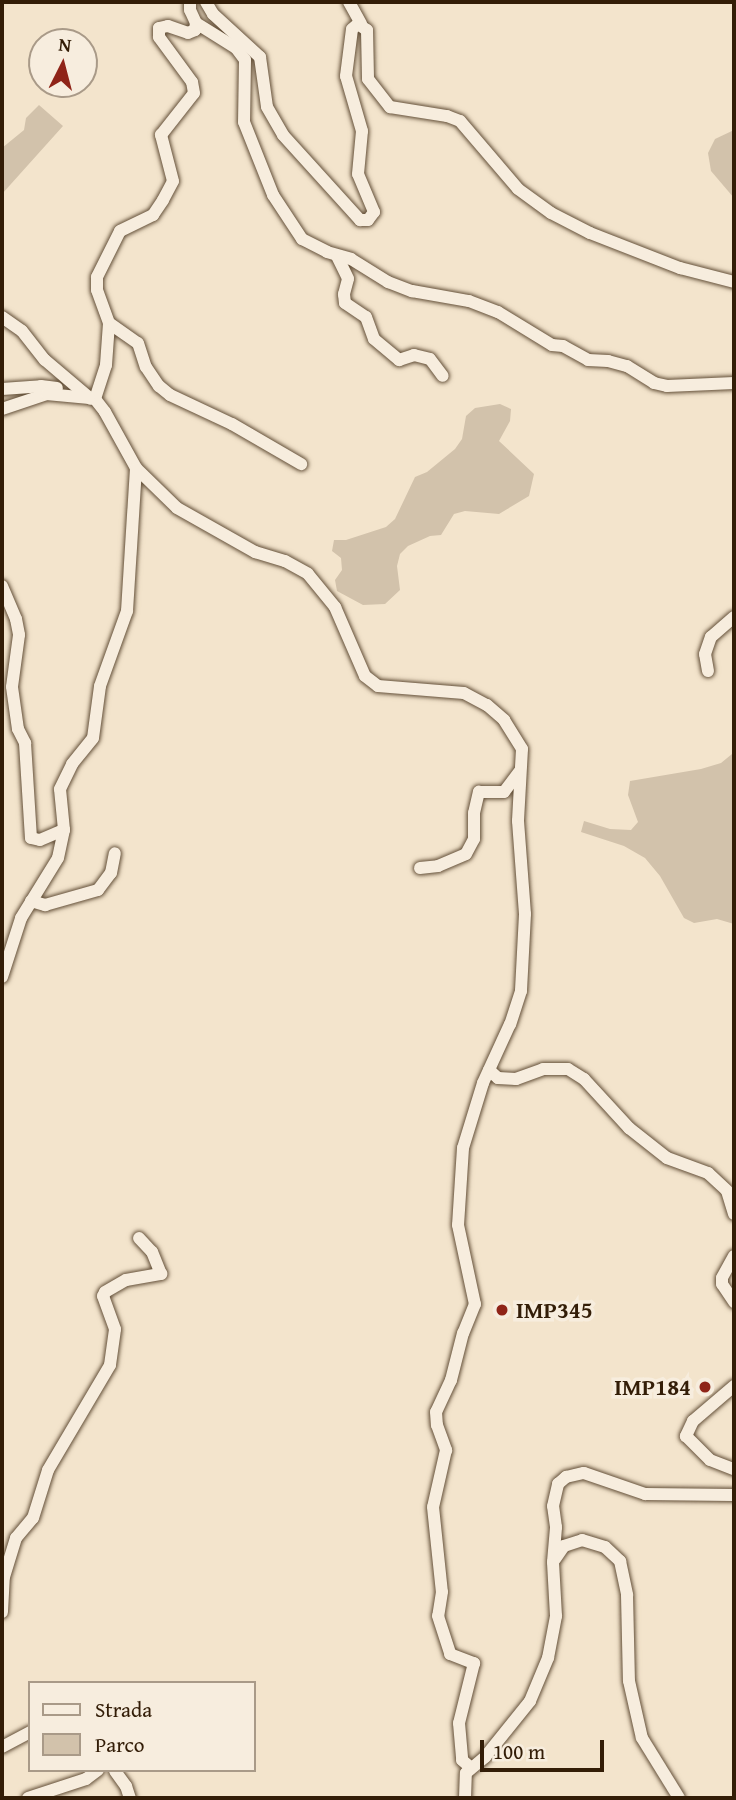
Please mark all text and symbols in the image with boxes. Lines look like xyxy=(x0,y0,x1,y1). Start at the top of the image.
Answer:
north arrow xyxy=(28,28,98,98)
text: N xyxy=(57,30,73,59)
place label: IMP345 xyxy=(516,1296,593,1324)
marker: IMP345 xyxy=(494,1302,510,1318)
place label: IMP184 xyxy=(614,1373,691,1401)
marker: IMP184 xyxy=(697,1379,713,1395)
legend xyxy=(28,1681,256,1772)
text: Strada xyxy=(95,1694,152,1725)
scale bar xyxy=(484,1727,608,1771)
text: Parco xyxy=(95,1729,145,1760)
text: 100 m xyxy=(493,1736,545,1767)

